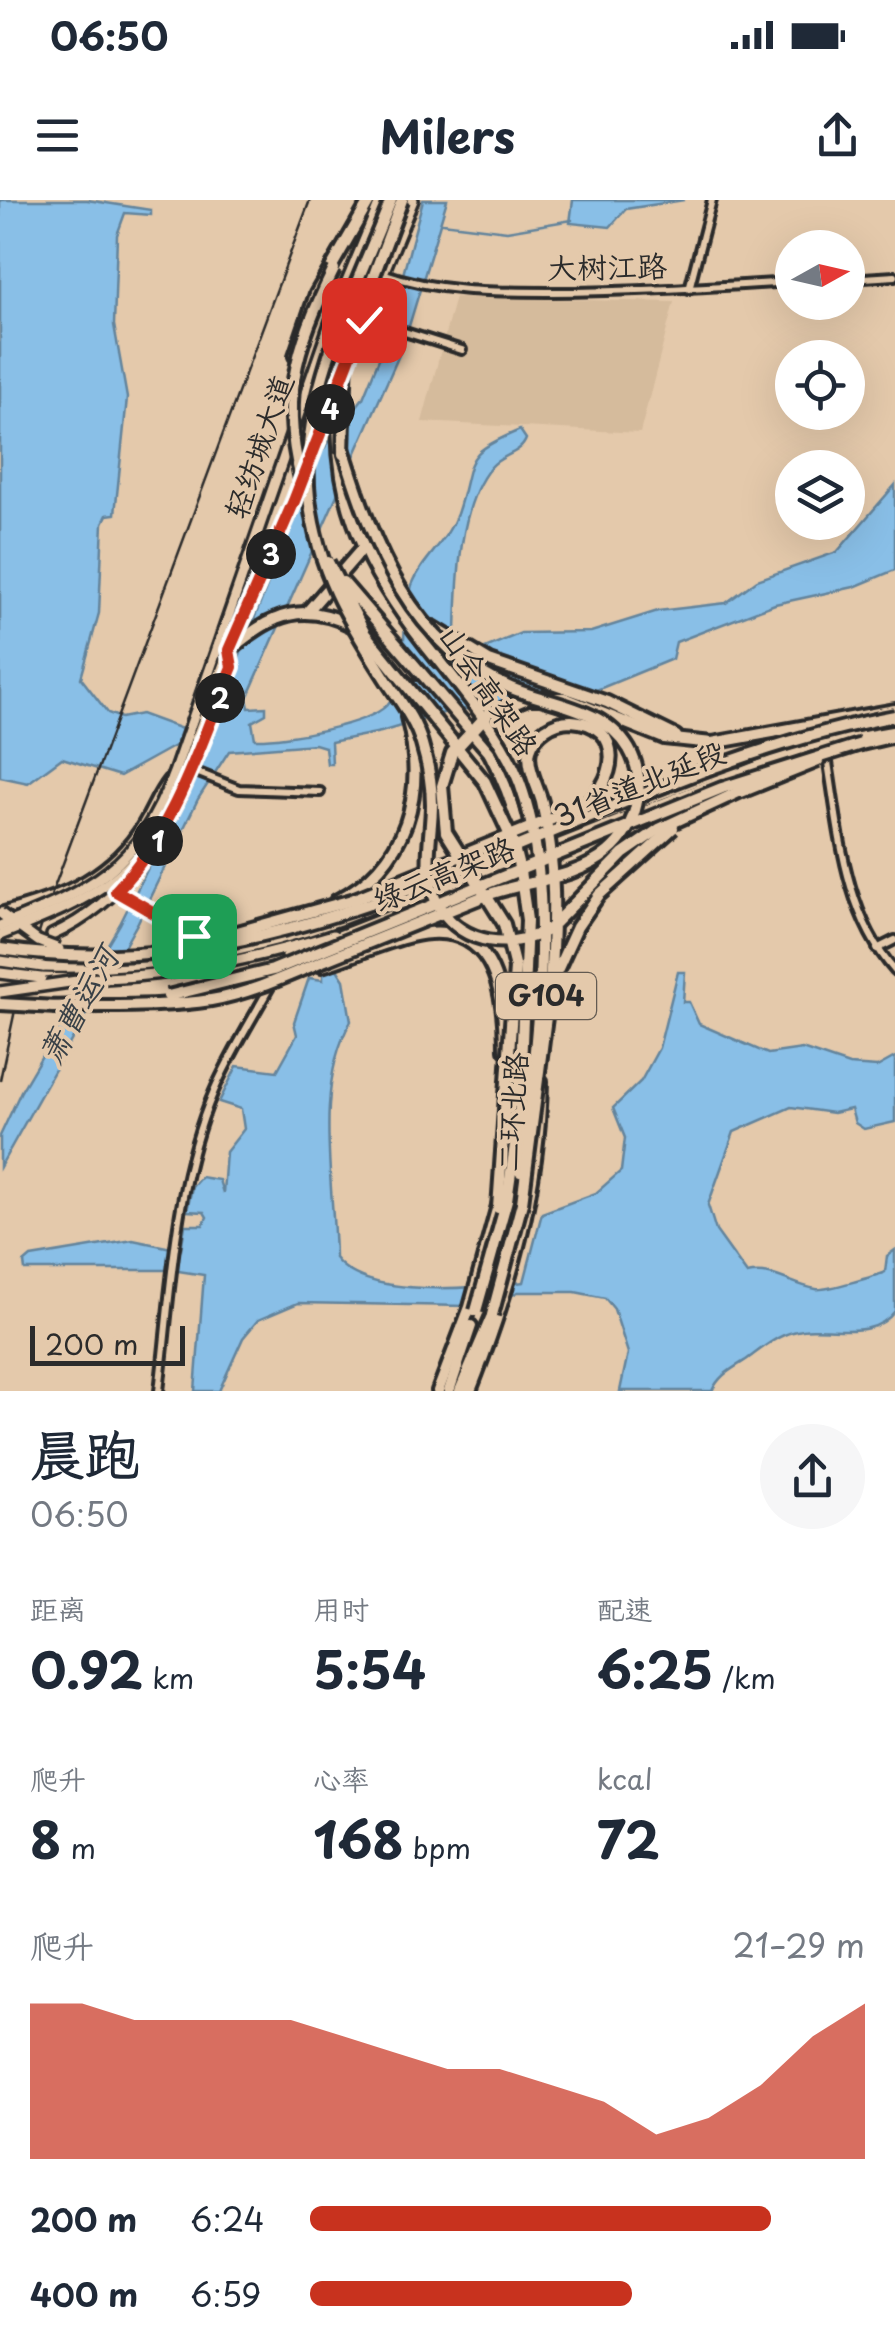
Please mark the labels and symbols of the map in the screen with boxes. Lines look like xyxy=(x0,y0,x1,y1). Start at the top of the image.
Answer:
north arrow xyxy=(775,230,865,320)
street label: 大树江路 xyxy=(547,242,667,289)
pin xyxy=(322,278,407,363)
street label: 轻纺城大道 xyxy=(212,368,303,524)
pin: 4 xyxy=(305,384,355,434)
pin: 3 xyxy=(246,529,296,579)
street label: 山会高架路 xyxy=(429,615,551,764)
pin: 2 xyxy=(195,673,245,723)
street label: 31省道北延段 xyxy=(547,728,732,838)
pin: 1 xyxy=(133,816,183,866)
street label: 绿云高架路 xyxy=(365,824,521,922)
pin xyxy=(152,894,237,979)
water label: 萧曹运河 xyxy=(25,933,132,1073)
road number: G104 xyxy=(496,973,596,1019)
street label: 二环北路 xyxy=(484,1050,537,1173)
scale bar xyxy=(30,1321,185,1366)

